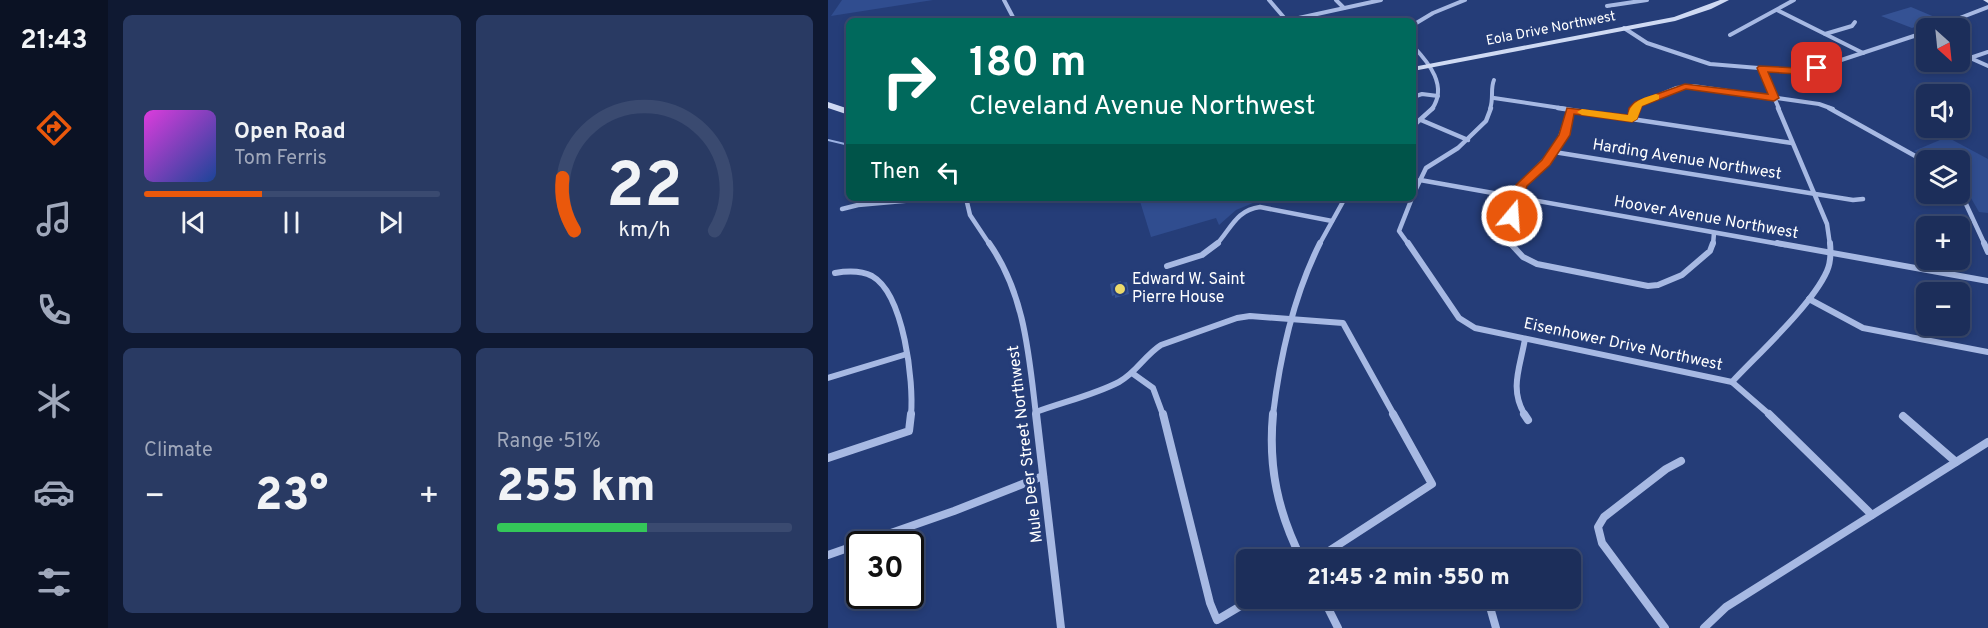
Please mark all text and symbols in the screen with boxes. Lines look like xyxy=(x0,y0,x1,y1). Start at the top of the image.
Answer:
street label: Eola Drive Northwest xyxy=(1485,8,1617,50)
north arrow xyxy=(1916,18,1970,72)
map controls xyxy=(1916,18,1970,336)
text: 21:43 xyxy=(20,24,88,58)
text: 180 m xyxy=(969,38,1086,91)
icon: right xyxy=(870,42,948,120)
pin xyxy=(1791,42,1842,93)
icon: arrive xyxy=(1800,51,1833,84)
button: sound xyxy=(1916,84,1970,138)
text: Cleveland Avenue Northwest xyxy=(969,90,1316,124)
icon: directions xyxy=(33,107,75,149)
text: Open Road xyxy=(234,119,346,146)
street label: Harding Avenue Northwest xyxy=(1591,135,1783,185)
text: Tom Ferris xyxy=(234,146,327,172)
text: 22 xyxy=(606,150,682,229)
button: layers xyxy=(1916,150,1970,204)
icon: left xyxy=(932,156,965,189)
text: Then xyxy=(870,159,920,186)
position arrow xyxy=(1480,184,1544,248)
street label: Hoover Avenue Northwest xyxy=(1612,192,1800,244)
icon: music xyxy=(33,198,75,240)
icon: previous xyxy=(177,206,210,239)
icon: pause xyxy=(275,206,308,239)
icon: next xyxy=(374,206,407,239)
button: + xyxy=(1916,216,1970,270)
text: km/h xyxy=(618,218,670,245)
place label: Edward W. Saint Pierre House xyxy=(1132,270,1245,308)
marker: Edward W. Saint Pierre House xyxy=(1113,282,1127,296)
button: − xyxy=(1916,282,1970,336)
icon: phone xyxy=(33,289,75,331)
street label: Eisenhower Drive Northwest xyxy=(1522,314,1724,376)
street label: Mule Deer Street Northwest xyxy=(1004,344,1048,544)
icon: climate xyxy=(33,380,75,422)
text: Range · 51% xyxy=(497,429,601,455)
text: Climate xyxy=(144,438,213,464)
text: 255 km xyxy=(497,460,656,517)
text: 23° xyxy=(255,469,328,526)
icon: car xyxy=(33,471,75,513)
text: − xyxy=(144,477,165,519)
text: + xyxy=(418,477,439,519)
speed limit sign: 30 xyxy=(846,531,924,609)
icon: filters xyxy=(33,561,75,603)
text: 21:45 · 2 min · 550 m xyxy=(1307,565,1510,592)

